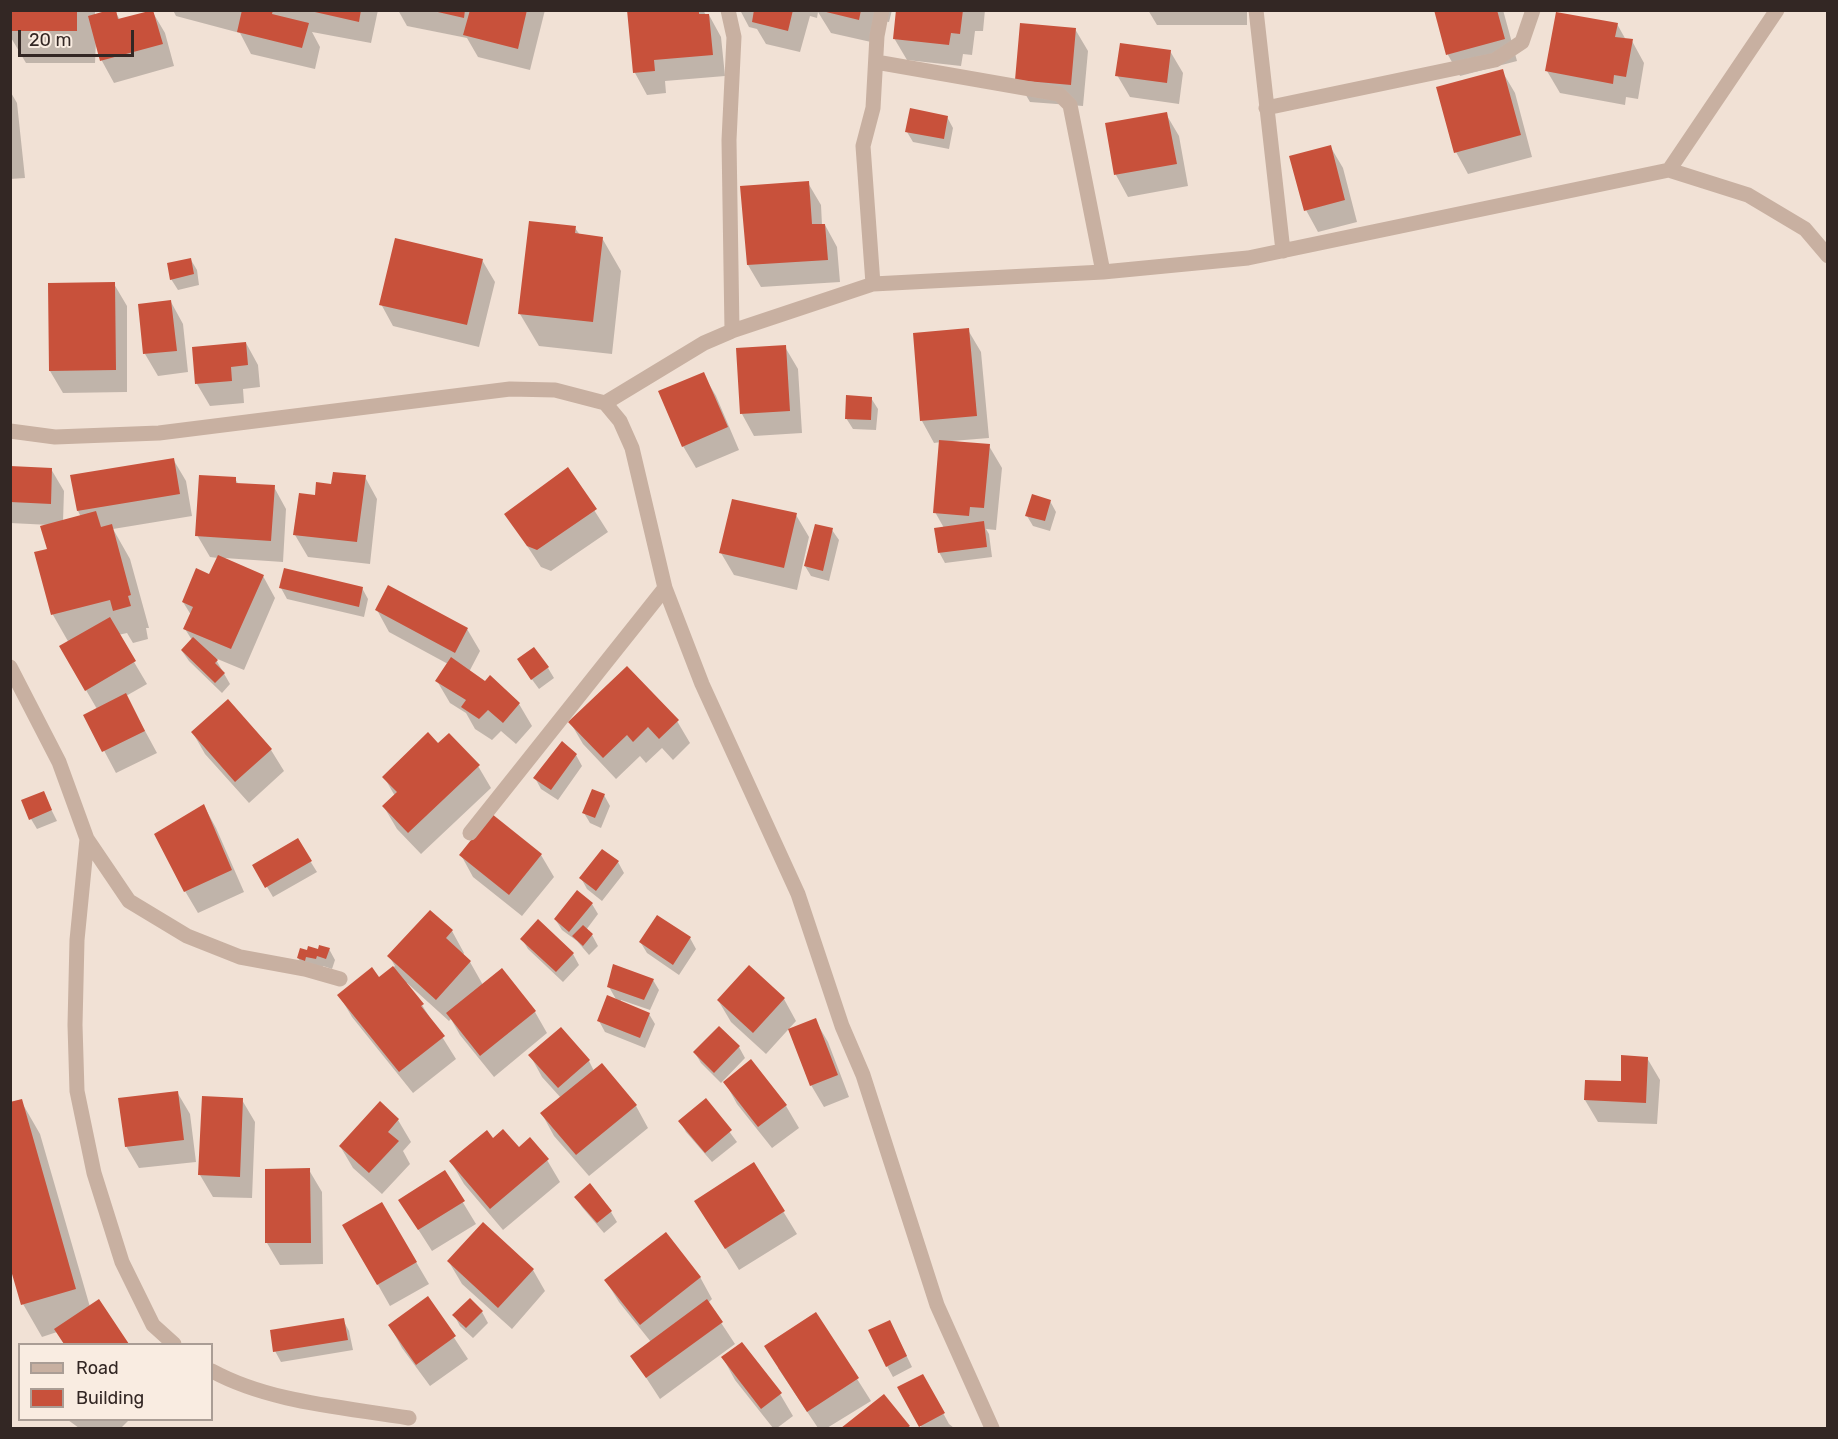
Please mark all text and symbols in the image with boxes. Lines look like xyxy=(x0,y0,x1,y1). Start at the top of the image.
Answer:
scale bar xyxy=(21,18,136,56)
text: 20 m xyxy=(29,29,71,51)
legend xyxy=(18,1343,213,1421)
text: Road xyxy=(76,1357,119,1379)
text: Building xyxy=(76,1387,144,1409)

